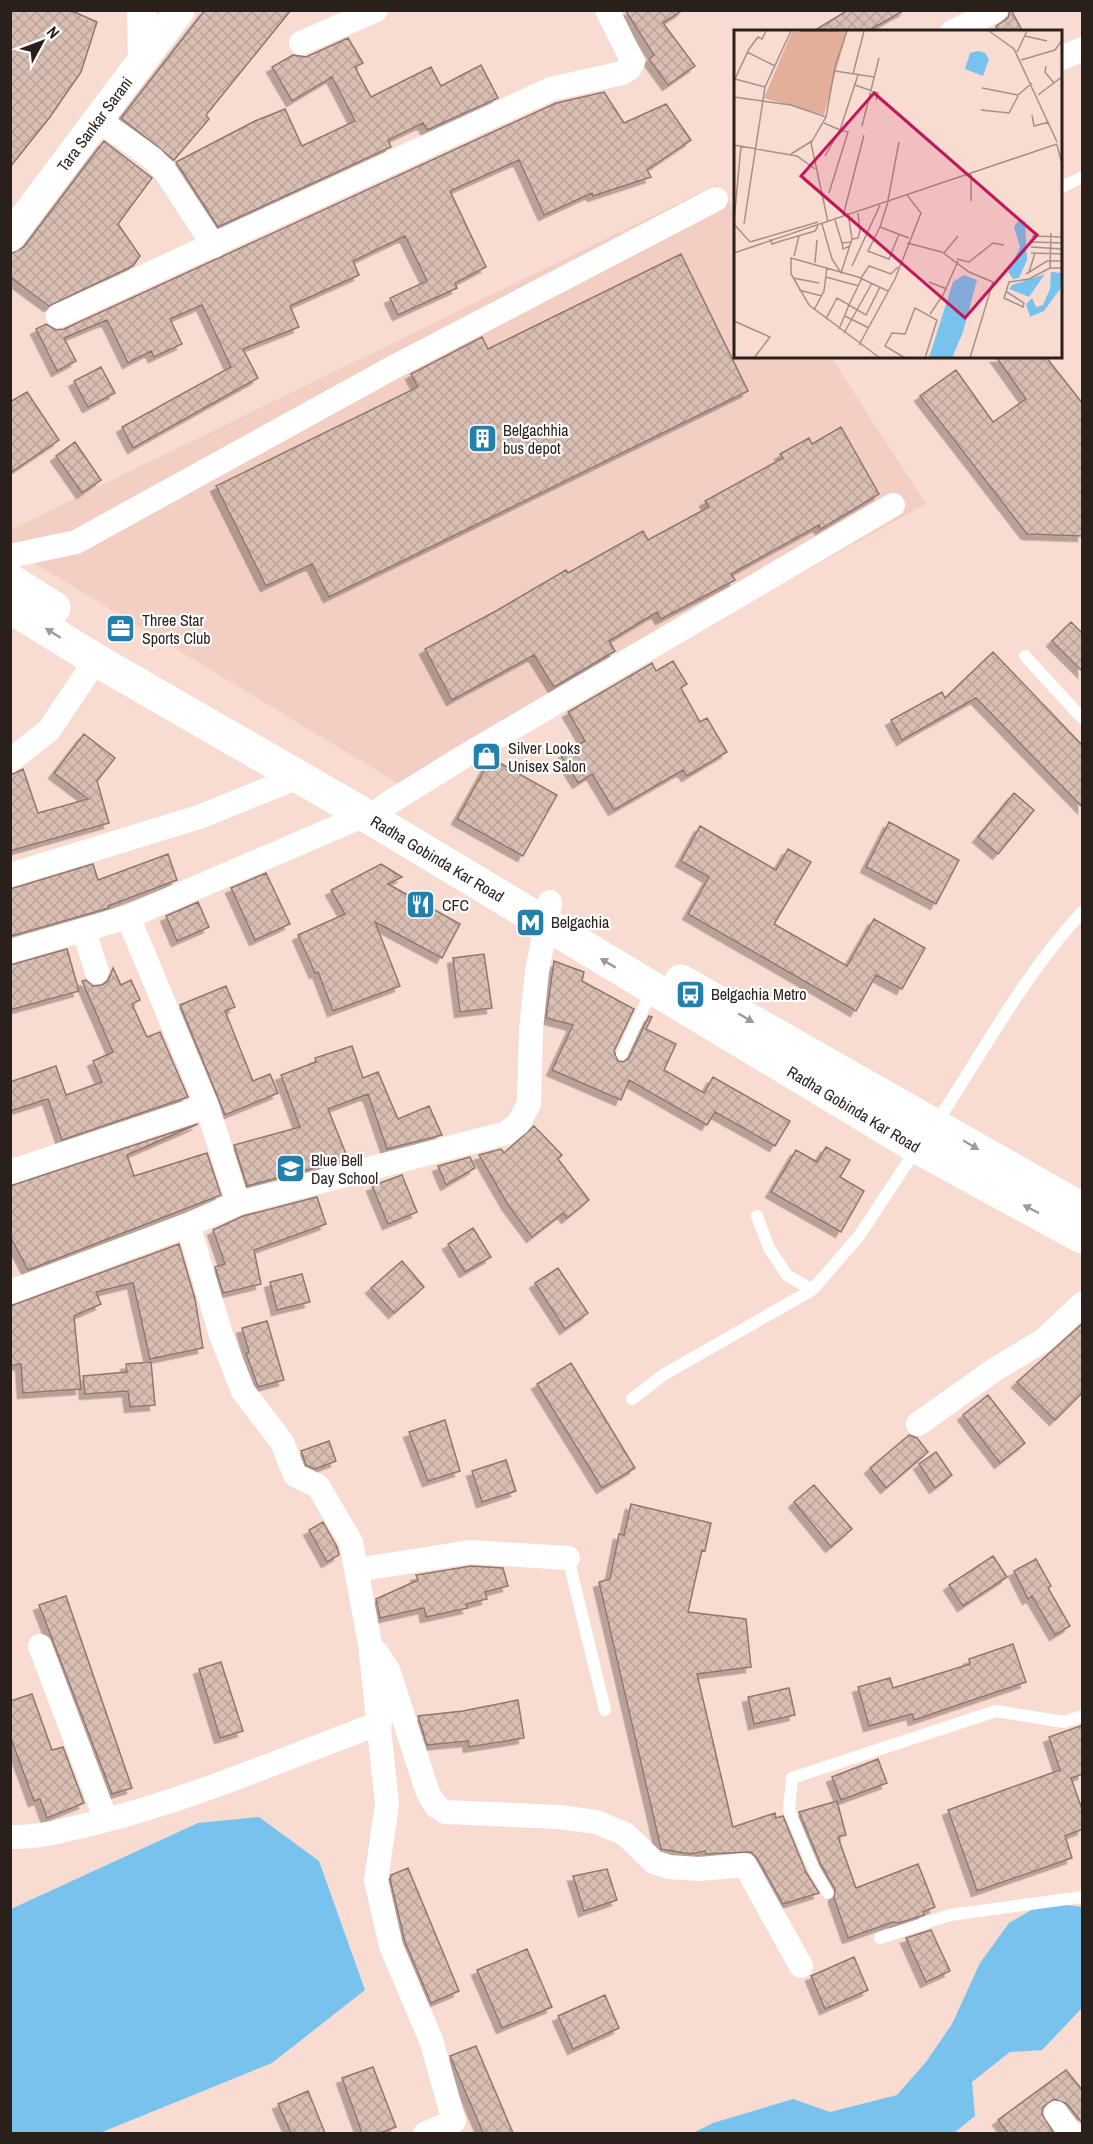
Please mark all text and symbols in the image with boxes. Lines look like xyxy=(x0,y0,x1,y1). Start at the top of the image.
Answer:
north arrow xyxy=(12,12,72,72)
text: N xyxy=(42,21,65,43)
inset map xyxy=(734,30,1063,358)
street label: Tara Sankar Sarani xyxy=(52,72,137,176)
place label: Belgachhia bus depot xyxy=(503,419,569,459)
building icon: Belgachhia bus depot xyxy=(466,423,498,455)
place label: Three Star Sports Club xyxy=(142,609,211,649)
office icon: Three Star Sports Club xyxy=(105,613,137,645)
one-way arrow xyxy=(45,628,61,639)
place label: Silver Looks Unisex Salon xyxy=(508,737,586,777)
shop icon: Silver Looks Unisex Salon xyxy=(471,741,503,773)
street label: Radha Gobinda Kar Road xyxy=(367,810,508,907)
restaurant icon: CFC xyxy=(405,889,437,921)
place label: CFC xyxy=(442,894,469,916)
metro station icon: Belgachia xyxy=(514,906,546,938)
place label: Belgachia xyxy=(551,911,610,933)
one-way arrow xyxy=(600,958,616,969)
bus stop icon: Belgachia Metro xyxy=(674,978,706,1010)
place label: Belgachia Metro xyxy=(711,983,807,1005)
one-way arrow xyxy=(738,1013,755,1023)
street label: Radha Gobinda Kar Road xyxy=(783,1061,925,1158)
one-way arrow xyxy=(963,1140,979,1151)
place label: Blue Bell Day School xyxy=(311,1149,378,1189)
school or university icon: Blue Bell Day School xyxy=(274,1153,306,1185)
one-way arrow xyxy=(1022,1204,1039,1214)

